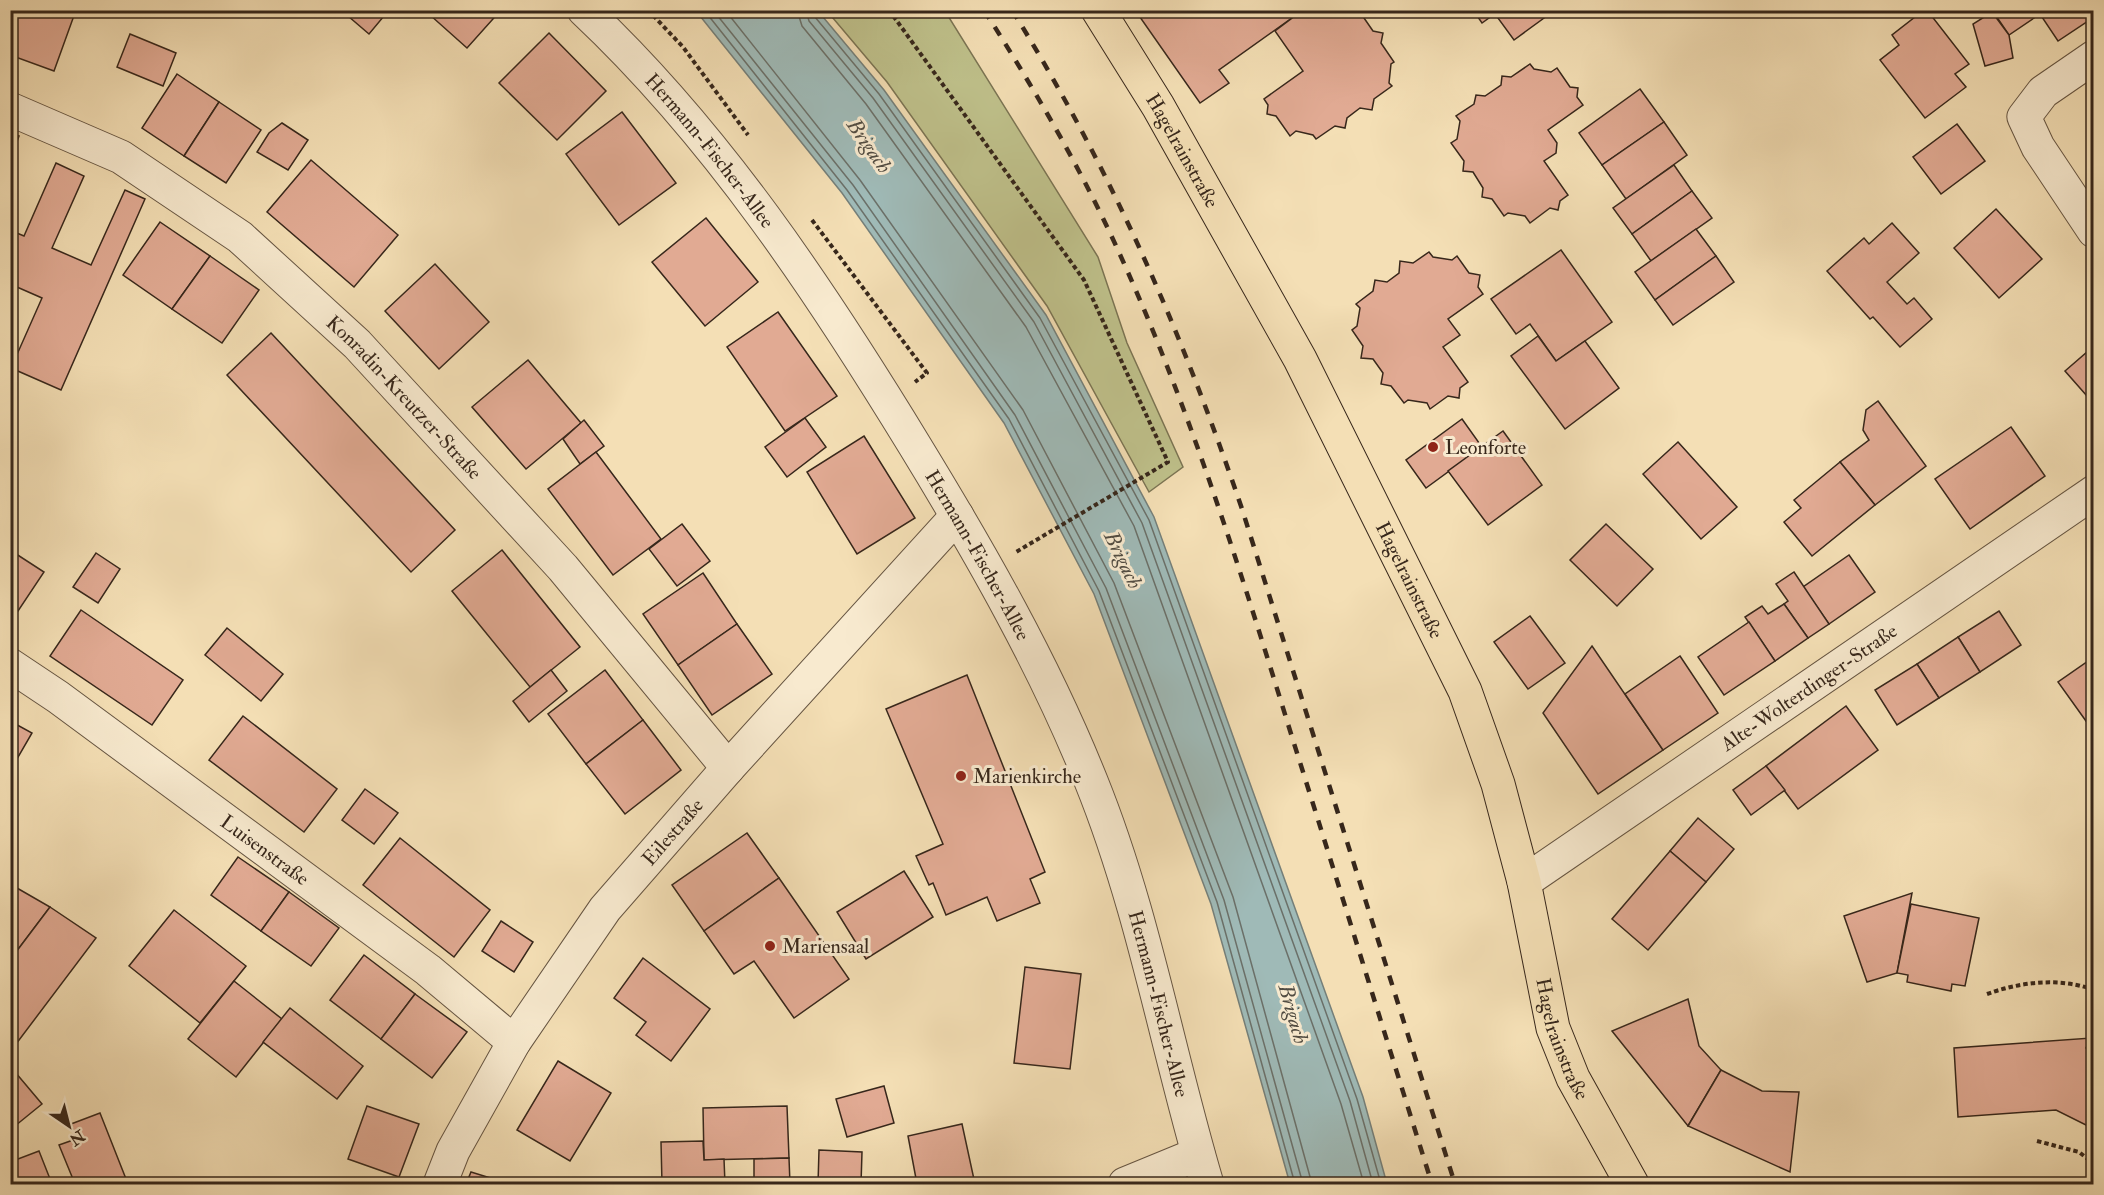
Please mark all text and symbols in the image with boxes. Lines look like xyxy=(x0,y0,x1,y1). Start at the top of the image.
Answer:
street label: Hermann-Fischer-Allee xyxy=(640,68,780,233)
street label: Hagelrainstraße xyxy=(1141,88,1225,212)
water label: Brigach xyxy=(840,113,897,179)
street label: Konradin-Kreutzer-Straße xyxy=(321,310,488,484)
place label: Leonforte xyxy=(1445,435,1526,460)
marker: Leonforte xyxy=(1426,440,1440,454)
street label: Hermann-Fischer-Allee xyxy=(920,465,1036,644)
street label: Hagelrainstraße xyxy=(1370,517,1449,643)
water label: Brigach xyxy=(1097,526,1148,593)
street label: Alte-Wolterdinger-Straße xyxy=(1715,618,1902,757)
place label: Marienkirche xyxy=(973,764,1081,789)
marker: Marienkirche xyxy=(954,769,968,783)
street label: Eilestraße xyxy=(636,793,709,871)
street label: Luisenstraße xyxy=(216,809,314,891)
street label: Hermann-Fischer-Allee xyxy=(1123,907,1195,1100)
place label: Mariensaal xyxy=(782,934,869,959)
marker: Mariensaal xyxy=(763,939,777,953)
street label: Hagelrainstraße xyxy=(1531,976,1595,1104)
water label: Brigach xyxy=(1271,980,1314,1047)
north arrow xyxy=(39,1096,99,1156)
text: N xyxy=(65,1125,89,1150)

